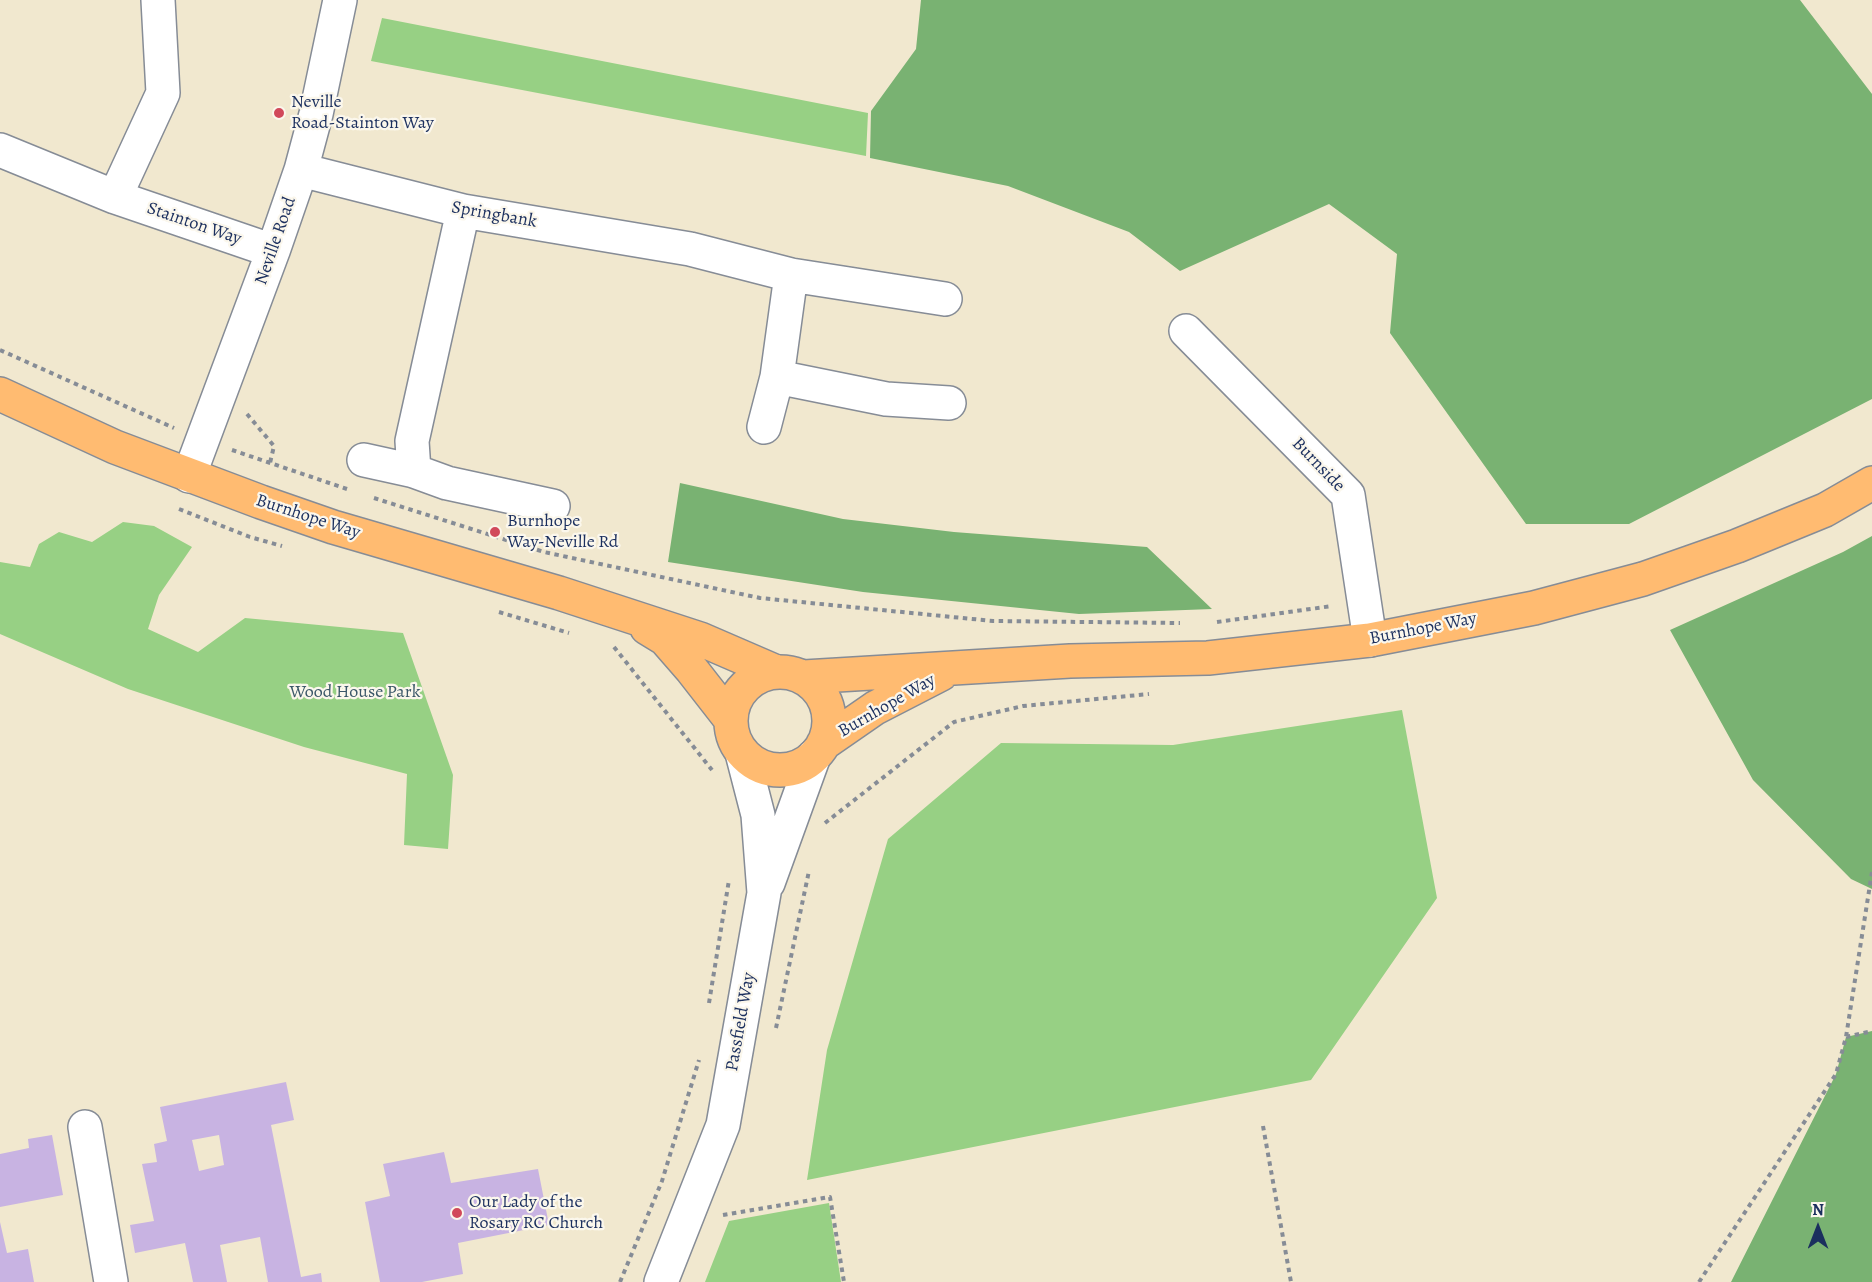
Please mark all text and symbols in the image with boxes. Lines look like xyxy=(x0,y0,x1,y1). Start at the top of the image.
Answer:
place label: Neville Road-Stainton Way xyxy=(291,92,434,134)
marker: Neville Road-Stainton Way xyxy=(272,106,286,120)
street label: Neville Road xyxy=(251,194,301,288)
street label: Springbank xyxy=(450,197,538,233)
street label: Stainton Way xyxy=(144,198,244,250)
street label: Burnside xyxy=(1287,433,1349,497)
street label: Burnhope Way xyxy=(253,490,363,544)
place label: Burnhope Way-Neville Rd xyxy=(507,511,618,554)
marker: Burnhope Way-Neville Rd xyxy=(488,525,502,539)
street label: Burnhope Way xyxy=(1368,608,1478,650)
street label: Burnhope Way xyxy=(835,670,939,742)
park label: Wood House Park xyxy=(289,682,421,704)
street label: Passfield Way xyxy=(722,971,760,1073)
place label: Our Lady of the Rosary RC Church xyxy=(469,1192,603,1234)
north arrow xyxy=(1788,1198,1848,1258)
text: N xyxy=(1812,1199,1824,1221)
marker: Our Lady of the Rosary RC Church xyxy=(450,1206,464,1220)

